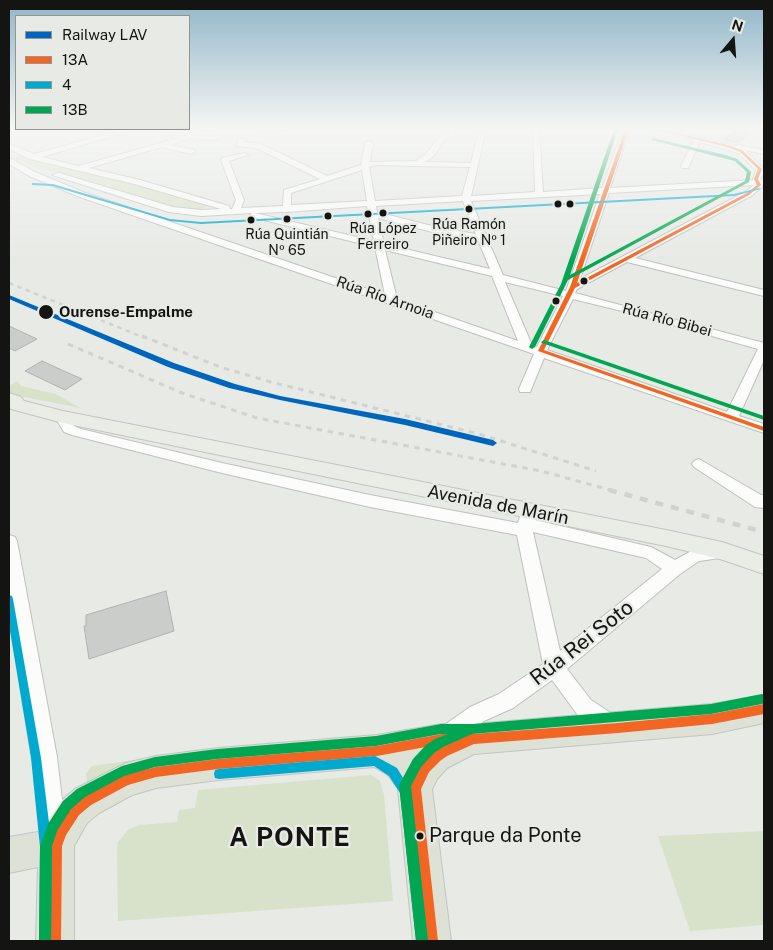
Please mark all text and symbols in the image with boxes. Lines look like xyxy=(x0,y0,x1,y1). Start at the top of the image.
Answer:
legend xyxy=(15,15,190,130)
north arrow xyxy=(708,15,758,65)
text: N xyxy=(730,16,745,35)
text: Railway LAV xyxy=(62,26,147,43)
text: 13A xyxy=(62,51,88,68)
text: 4 xyxy=(62,76,71,93)
text: 13B xyxy=(62,101,88,118)
unlabelled marker xyxy=(553,199,563,209)
unlabelled marker xyxy=(565,199,575,209)
marker: Rúa Ramón Piñeiro Nº 1 xyxy=(464,204,474,214)
marker: Rúa López Ferreiro xyxy=(378,208,388,218)
unlabelled marker xyxy=(363,209,373,219)
unlabelled marker xyxy=(323,211,333,221)
marker: Rúa Quintián Nº 65 xyxy=(282,214,292,224)
unlabelled marker xyxy=(246,215,256,225)
place label: Rúa Ramón Piñeiro Nº 1 xyxy=(432,217,506,250)
place label: Rúa López Ferreiro xyxy=(349,221,417,253)
place label: Rúa Quintián Nº 65 xyxy=(245,227,329,260)
street label: Rúa Río Arnoia xyxy=(334,273,436,323)
unlabelled marker xyxy=(579,276,589,286)
unlabelled marker xyxy=(551,296,561,306)
street label: Rúa Río Bibei xyxy=(620,299,714,341)
marker: Ourense-Empalme xyxy=(37,303,55,321)
place label: Ourense-Empalme xyxy=(59,303,193,321)
street label: Avenida de Marín xyxy=(425,481,571,529)
street label: Rúa Rei Soto xyxy=(525,595,639,691)
district label: A PONTE xyxy=(228,822,352,854)
place label: Parque da Ponte xyxy=(429,824,582,848)
marker: Parque da Ponte xyxy=(415,831,425,841)

